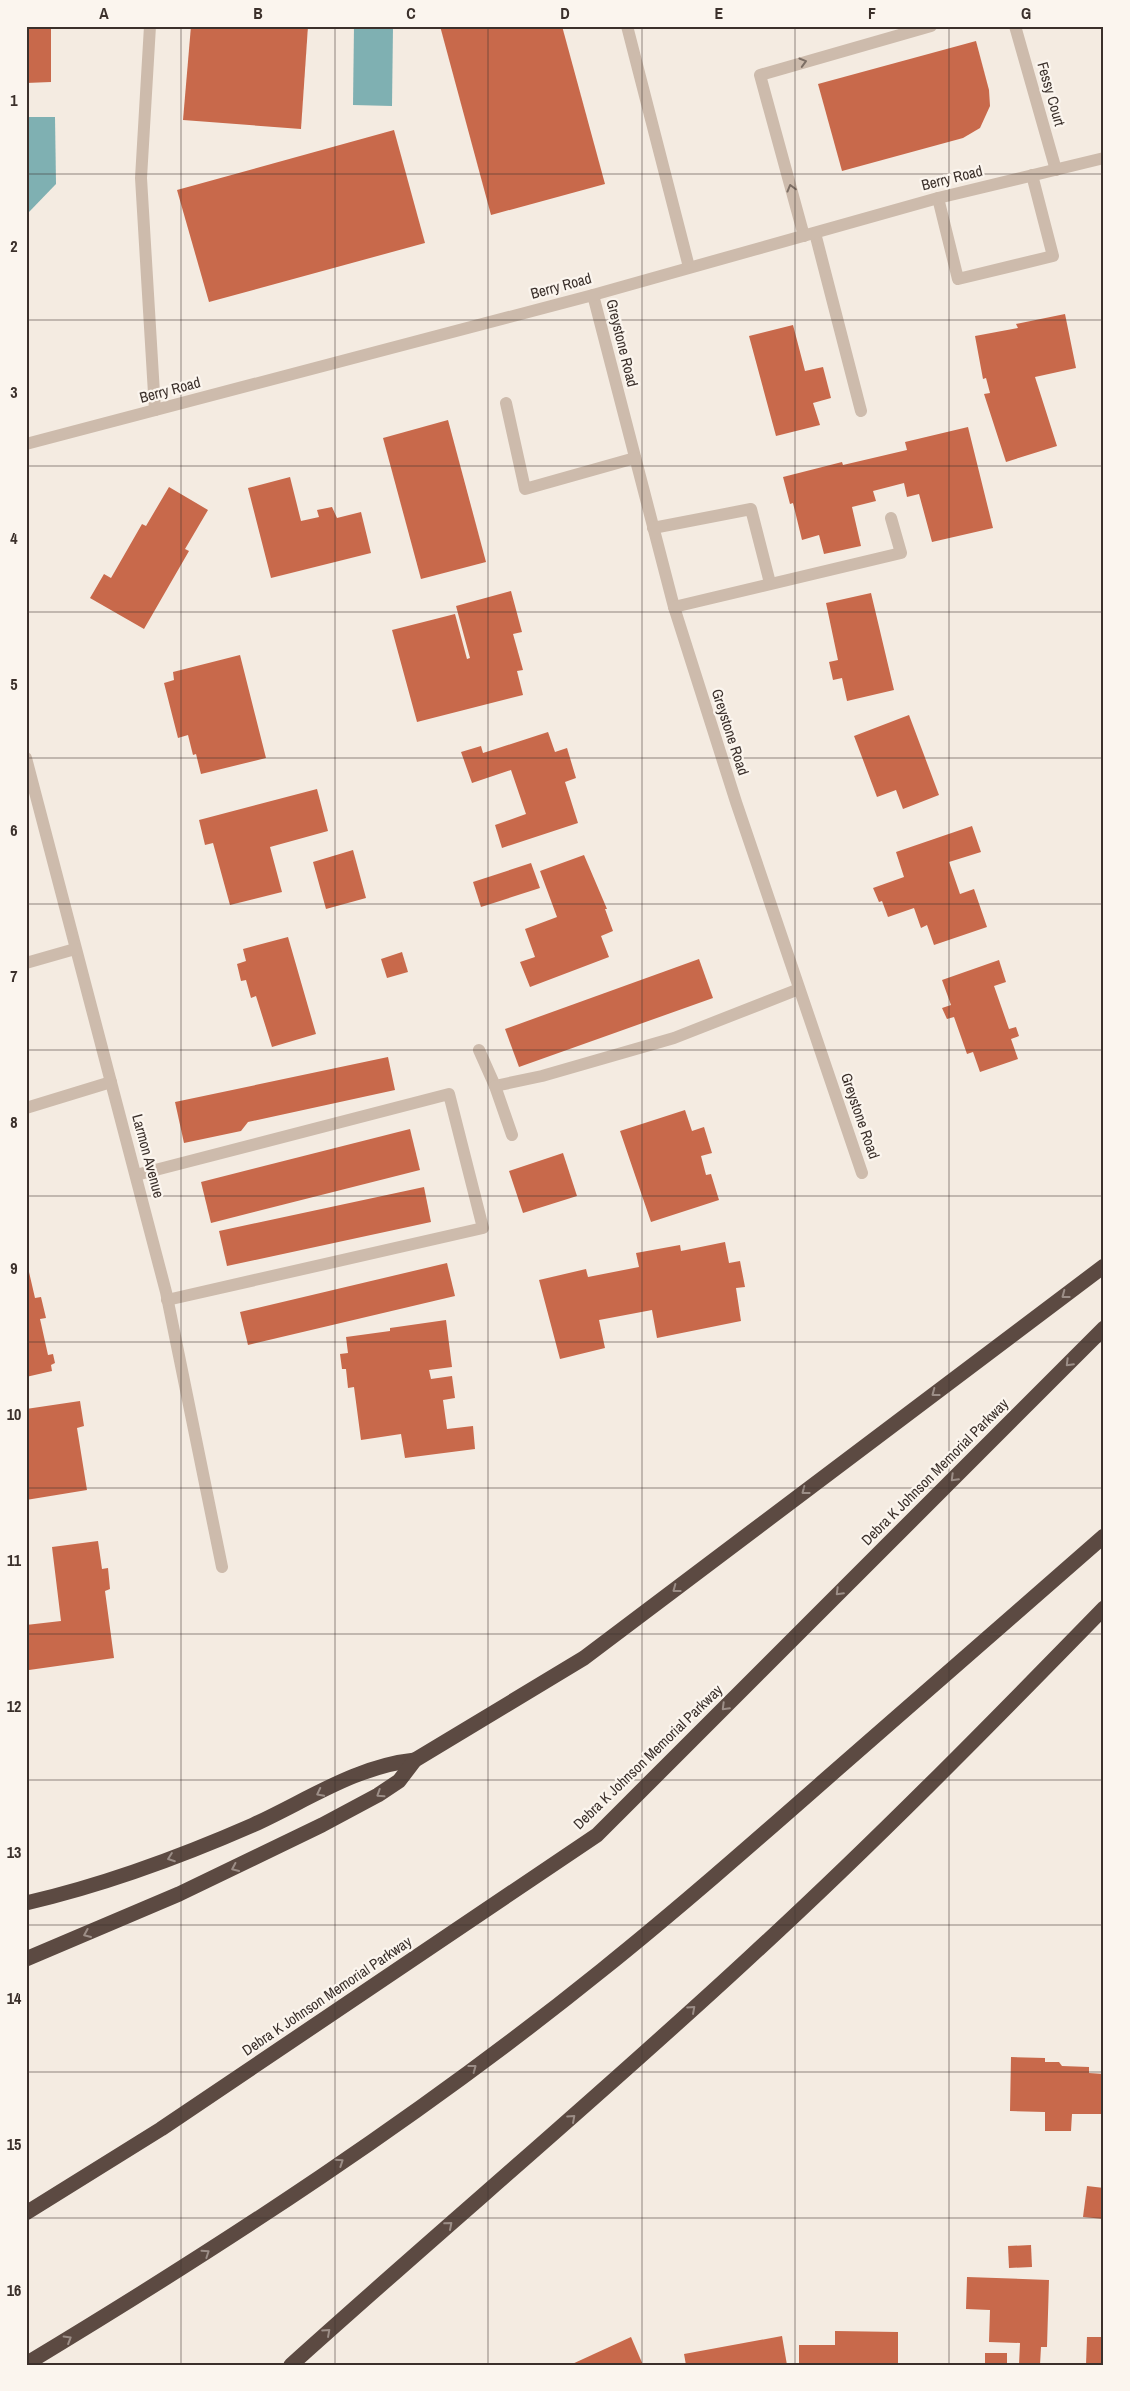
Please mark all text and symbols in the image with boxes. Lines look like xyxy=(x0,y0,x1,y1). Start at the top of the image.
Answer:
text: A xyxy=(99,2,109,24)
text: B xyxy=(253,2,263,24)
text: C xyxy=(406,2,416,24)
text: D xyxy=(560,2,570,24)
text: E xyxy=(715,2,724,24)
text: F xyxy=(868,2,876,24)
text: G xyxy=(1021,2,1031,24)
one-way arrow xyxy=(798,58,807,68)
street label: Fessy Court xyxy=(1032,59,1071,129)
text: 1 xyxy=(10,89,18,111)
street label: Berry Road xyxy=(919,160,985,195)
one-way arrow xyxy=(786,184,797,193)
text: 2 xyxy=(10,235,18,257)
street label: Berry Road xyxy=(528,267,594,304)
street label: Greystone Road xyxy=(601,297,644,389)
street label: Berry Road xyxy=(137,371,203,408)
text: 3 xyxy=(10,381,18,403)
text: 4 xyxy=(10,527,18,549)
text: 5 xyxy=(10,673,18,695)
street label: Greystone Road xyxy=(707,686,754,778)
text: 6 xyxy=(10,819,18,841)
text: 7 xyxy=(10,965,18,987)
street label: Greystone Road xyxy=(836,1070,885,1162)
text: 8 xyxy=(10,1111,18,1133)
street label: Larmon Avenue xyxy=(127,1112,170,1200)
text: 9 xyxy=(10,1257,18,1279)
one-way arrow xyxy=(1062,1290,1071,1298)
one-way arrow xyxy=(1066,1357,1075,1366)
one-way arrow xyxy=(931,1387,941,1396)
street label: Debra K Johnson Memorial Parkway xyxy=(856,1393,1013,1550)
text: 10 xyxy=(7,1403,21,1425)
one-way arrow xyxy=(951,1472,960,1481)
one-way arrow xyxy=(801,1485,811,1494)
text: 11 xyxy=(7,1549,22,1571)
one-way arrow xyxy=(672,1583,682,1592)
one-way arrow xyxy=(836,1587,845,1596)
street label: Debra K Johnson Memorial Parkway xyxy=(568,1679,728,1834)
text: 12 xyxy=(7,1695,21,1717)
one-way arrow xyxy=(721,1702,730,1711)
one-way arrow xyxy=(316,1787,325,1797)
one-way arrow xyxy=(376,1788,386,1797)
text: 13 xyxy=(7,1841,21,1863)
one-way arrow xyxy=(167,1852,176,1862)
one-way arrow xyxy=(231,1861,240,1872)
one-way arrow xyxy=(83,1927,92,1938)
street label: Debra K Johnson Memorial Parkway xyxy=(238,1930,416,2060)
text: 14 xyxy=(7,1987,22,2009)
one-way arrow xyxy=(687,2006,696,2015)
one-way arrow xyxy=(467,2065,477,2074)
one-way arrow xyxy=(566,2115,575,2124)
text: 15 xyxy=(7,2133,21,2155)
one-way arrow xyxy=(335,2159,344,2168)
one-way arrow xyxy=(443,2222,452,2231)
one-way arrow xyxy=(200,2250,209,2259)
text: 16 xyxy=(7,2279,21,2301)
one-way arrow xyxy=(321,2329,330,2338)
one-way arrow xyxy=(62,2335,71,2345)

